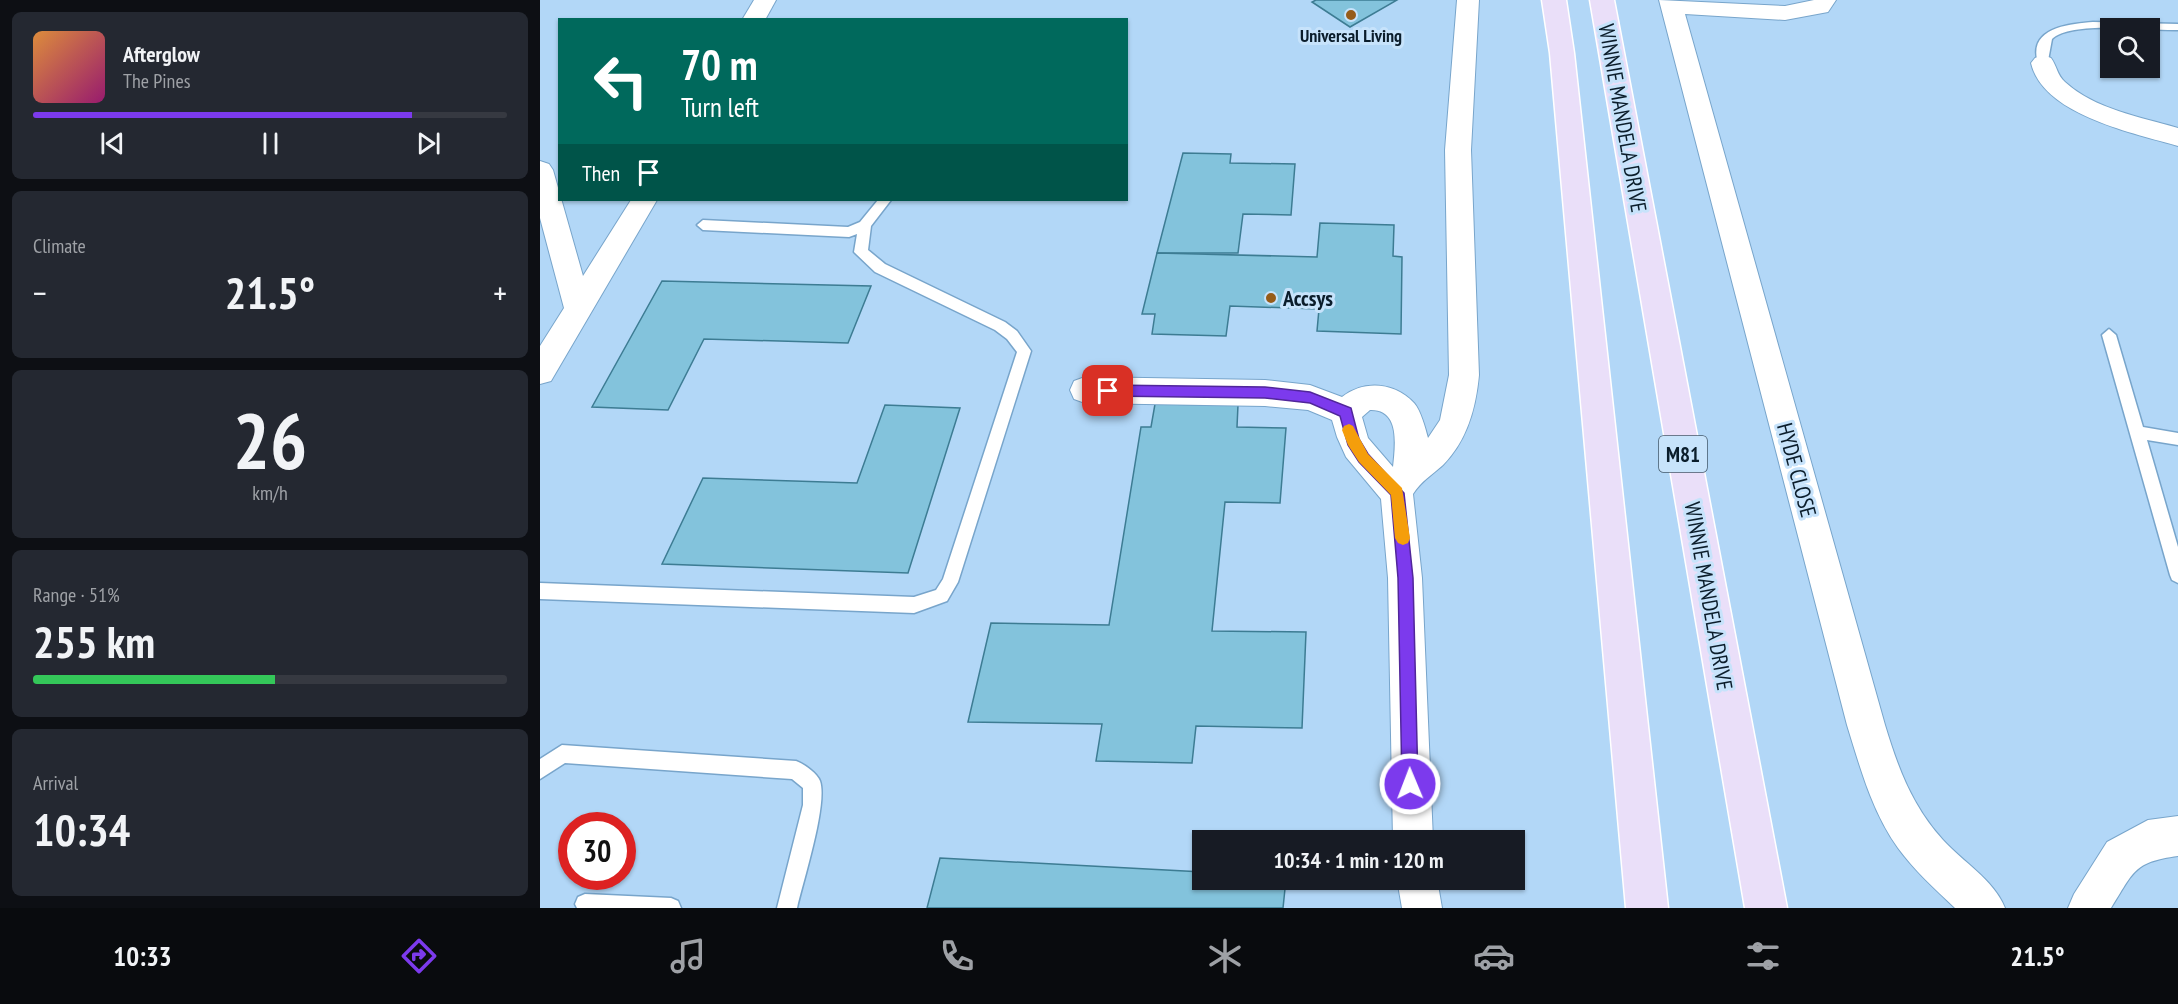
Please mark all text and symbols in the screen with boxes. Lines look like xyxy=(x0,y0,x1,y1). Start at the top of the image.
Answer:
marker: Universal Living xyxy=(1344,8,1358,22)
map controls xyxy=(2100,18,2160,78)
button: search xyxy=(2100,18,2160,78)
street label: WINNIE MANDELA DRIVE xyxy=(1593,22,1653,214)
place label: Universal Living xyxy=(1300,24,1402,47)
text: 70 m xyxy=(681,37,758,92)
text: Afterglow xyxy=(123,40,200,68)
icon: left xyxy=(582,42,660,120)
text: The Pines xyxy=(123,68,190,94)
text: Turn left xyxy=(681,90,759,124)
icon: previous xyxy=(96,127,129,160)
icon: pause xyxy=(254,127,287,160)
icon: next xyxy=(412,127,445,160)
icon: arrive xyxy=(632,156,665,189)
text: Then xyxy=(582,159,620,187)
text: Climate xyxy=(33,233,86,259)
text: 21.5° xyxy=(225,263,315,321)
text: − xyxy=(33,271,47,314)
text: + xyxy=(493,271,507,314)
place label: Accsys xyxy=(1282,284,1333,312)
marker: Accsys xyxy=(1264,291,1278,305)
pin xyxy=(1082,365,1133,416)
icon: arrive xyxy=(1091,374,1124,407)
text: 26 xyxy=(233,390,307,491)
street label: HYDE CLOSE xyxy=(1771,420,1823,520)
road number: M81 xyxy=(1659,436,1707,472)
text: km/h xyxy=(252,480,288,506)
street label: WINNIE MANDELA DRIVE xyxy=(1679,500,1739,692)
text: Range · 51% xyxy=(33,582,120,608)
text: 255 km xyxy=(33,612,155,670)
position arrow xyxy=(1378,752,1442,816)
text: Arrival xyxy=(33,770,78,796)
text: 10:34 xyxy=(33,800,130,858)
speed limit sign: 30 xyxy=(558,812,636,890)
text: 10:34 · 1 min · 120 m xyxy=(1273,846,1444,874)
icon: directions xyxy=(398,935,440,977)
icon: music xyxy=(667,935,709,977)
icon: phone xyxy=(936,935,978,977)
icon: climate xyxy=(1204,935,1246,977)
icon: car xyxy=(1473,935,1515,977)
icon: filters xyxy=(1742,935,1784,977)
text: 10:33 xyxy=(113,939,172,973)
text: 21.5° xyxy=(2010,939,2065,973)

